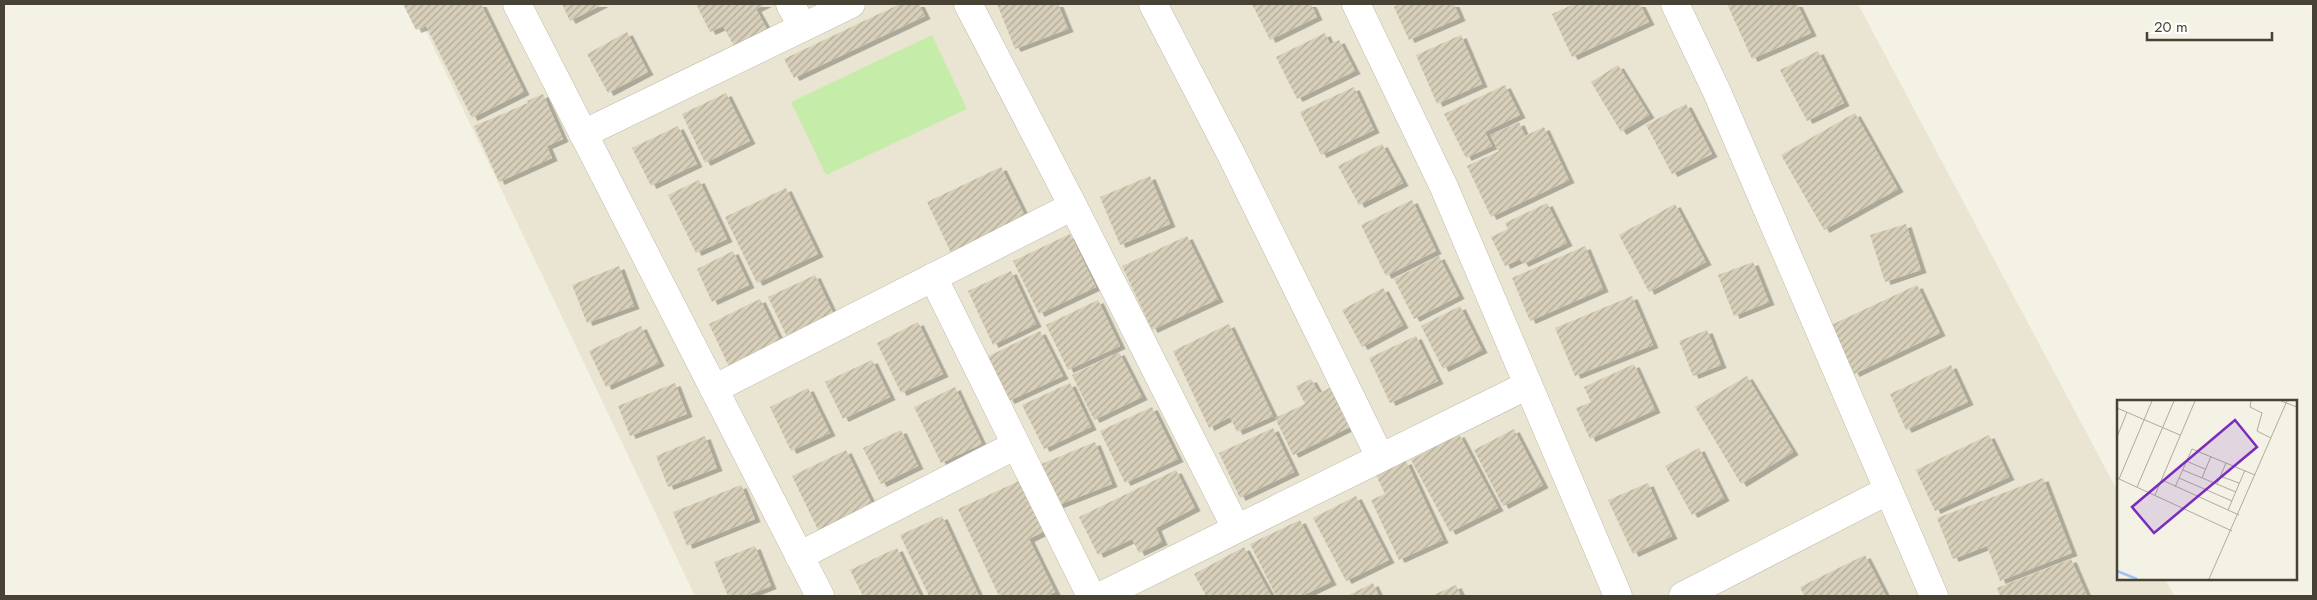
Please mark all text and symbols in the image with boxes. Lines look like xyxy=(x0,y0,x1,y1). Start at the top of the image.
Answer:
scale bar xyxy=(2147,10,2272,42)
text: 20 m xyxy=(2154,16,2188,38)
inset map xyxy=(2117,400,2297,580)

